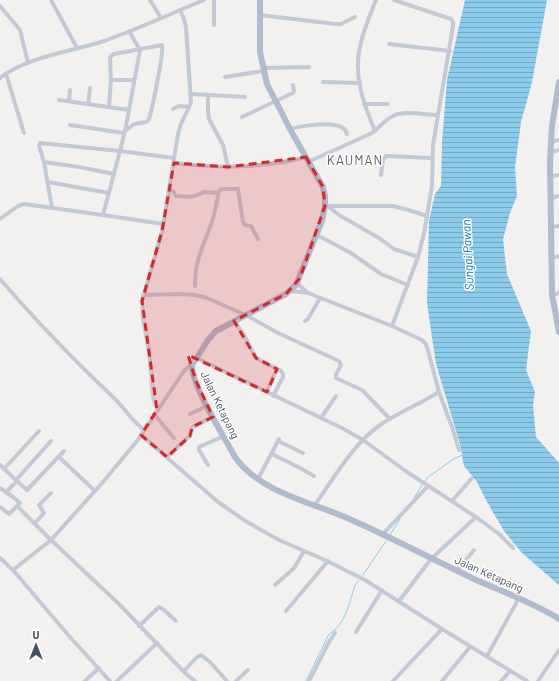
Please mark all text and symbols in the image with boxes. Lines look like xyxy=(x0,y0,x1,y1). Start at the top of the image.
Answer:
district label: KAUMAN xyxy=(327,152,383,168)
water label: Sungai Pawan xyxy=(458,219,476,291)
street label: Jalan Ketapang xyxy=(198,369,242,441)
street label: Jalan Ketapang xyxy=(453,553,526,595)
north arrow xyxy=(16,625,56,665)
text: U xyxy=(33,628,40,641)

